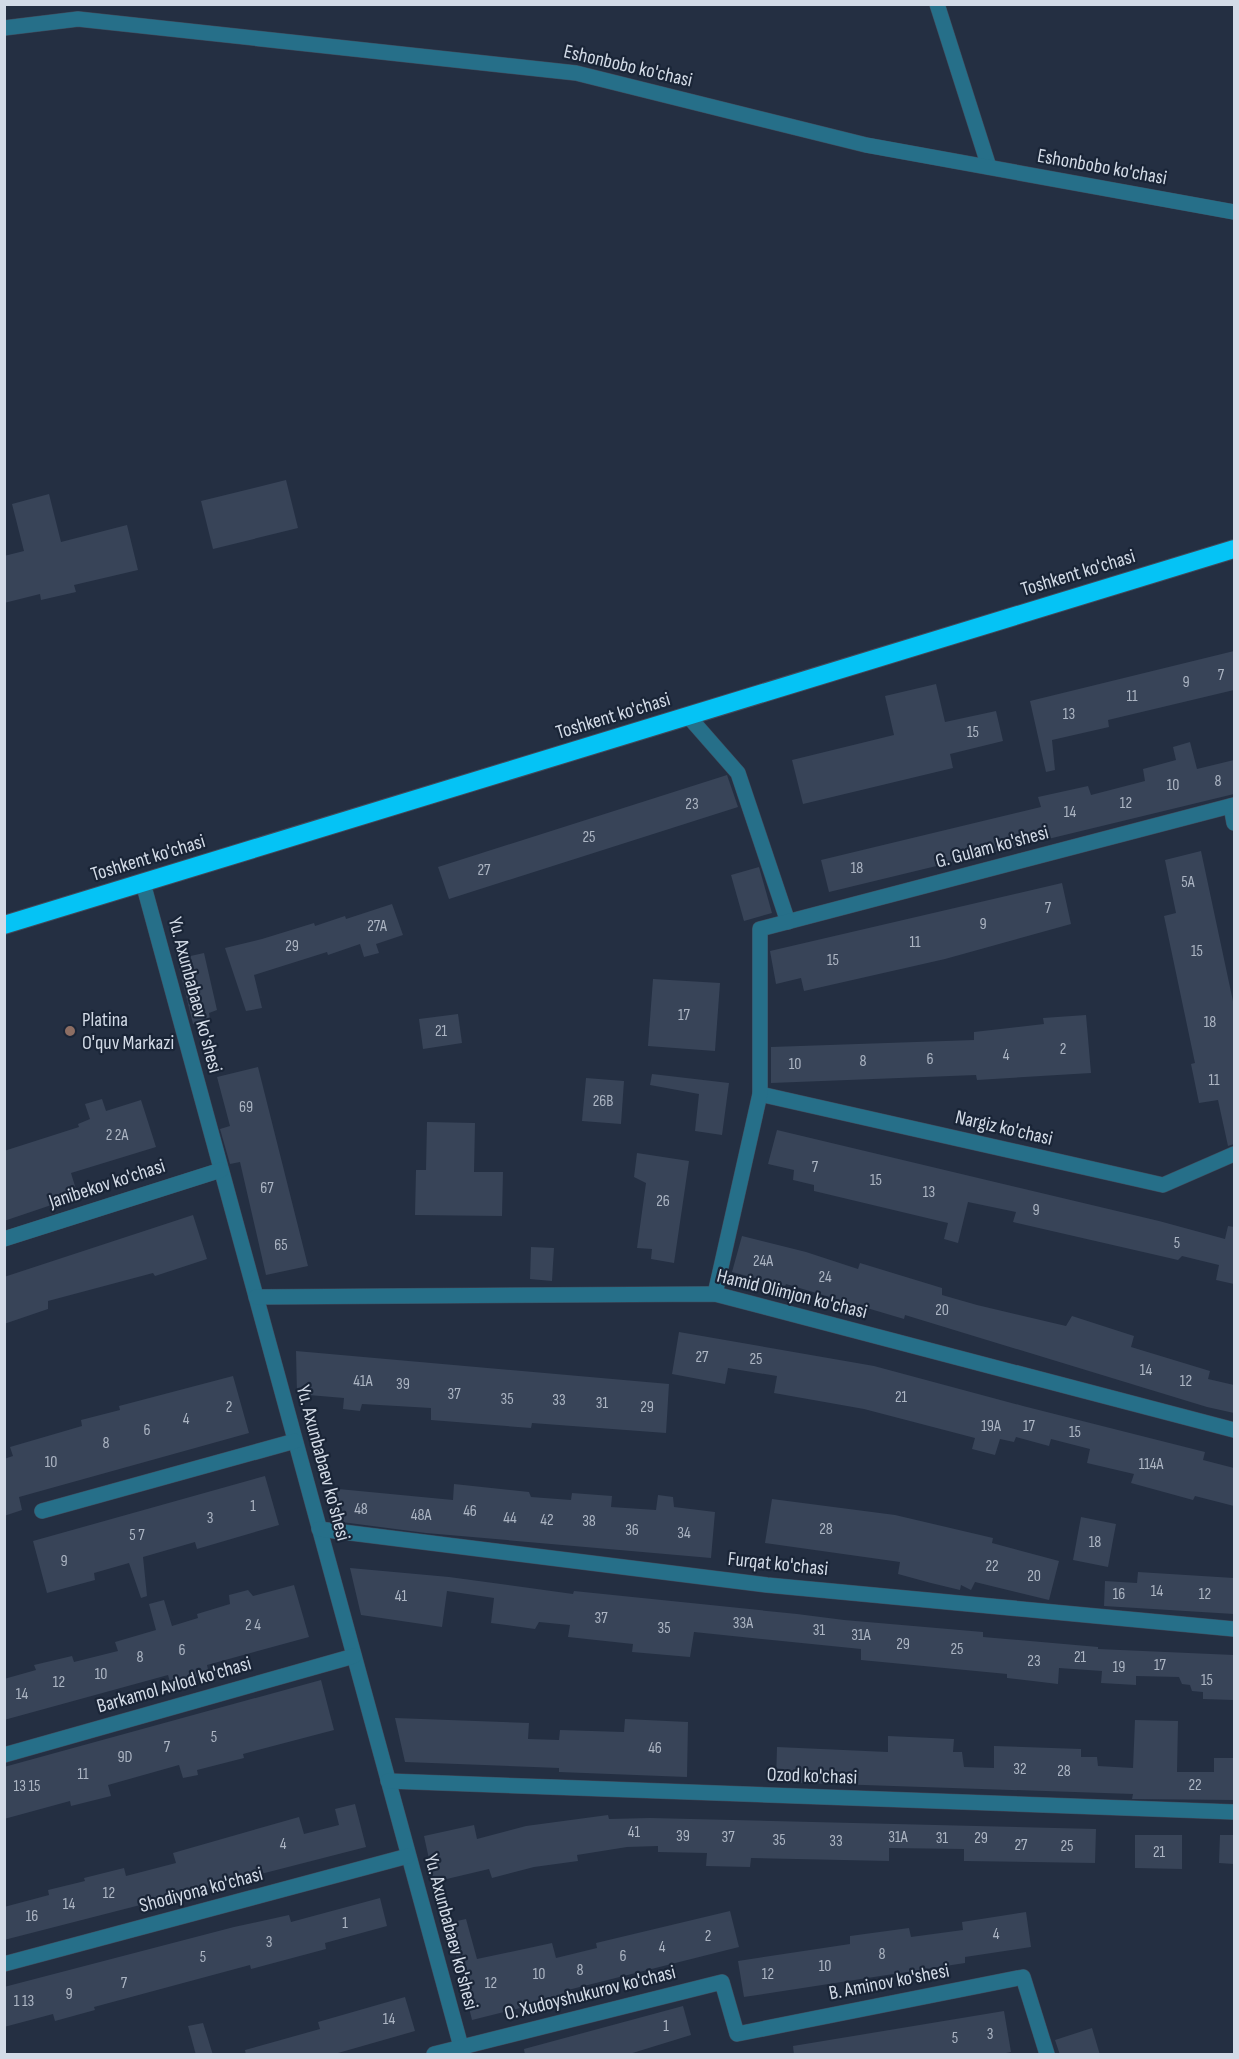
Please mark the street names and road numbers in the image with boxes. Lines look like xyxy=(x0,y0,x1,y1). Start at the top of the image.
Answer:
street label: Eshonbobo ko'chasi xyxy=(561,40,695,92)
street label: Eshonbobo ko'chasi xyxy=(1035,144,1169,190)
street label: Toshkent ko'chasi xyxy=(1018,544,1138,602)
street label: Toshkent ko'chasi xyxy=(553,687,673,745)
street label: G. Gulam ko'shesi xyxy=(933,820,1051,874)
street label: Toshkent ko'chasi xyxy=(88,829,208,887)
street label: Yu. Axunbabaev ko'shesi xyxy=(163,915,227,1075)
street label: Nargiz ko'chasi xyxy=(953,1105,1055,1151)
street label: Janibekov ko'chasi xyxy=(45,1154,168,1214)
street label: Hamid Olimjon ko'chasi xyxy=(714,1264,870,1324)
street label: Yu. Axunbabaev ko'shesi xyxy=(291,1383,355,1543)
street label: Furqat ko'chasi xyxy=(727,1547,829,1581)
street label: Barkamol Avlod ko'chasi xyxy=(94,1652,254,1718)
street label: Ozod ko'chasi xyxy=(766,1762,858,1790)
street label: Yu. Axunbabaev ko'shesi xyxy=(419,1852,483,2012)
street label: Shodiyona ko'chasi xyxy=(137,1862,265,1918)
street label: B. Aminov ko'shesi xyxy=(827,1959,951,2005)
street label: O. Xudoyshukurov ko'chasi xyxy=(502,1960,678,2026)

